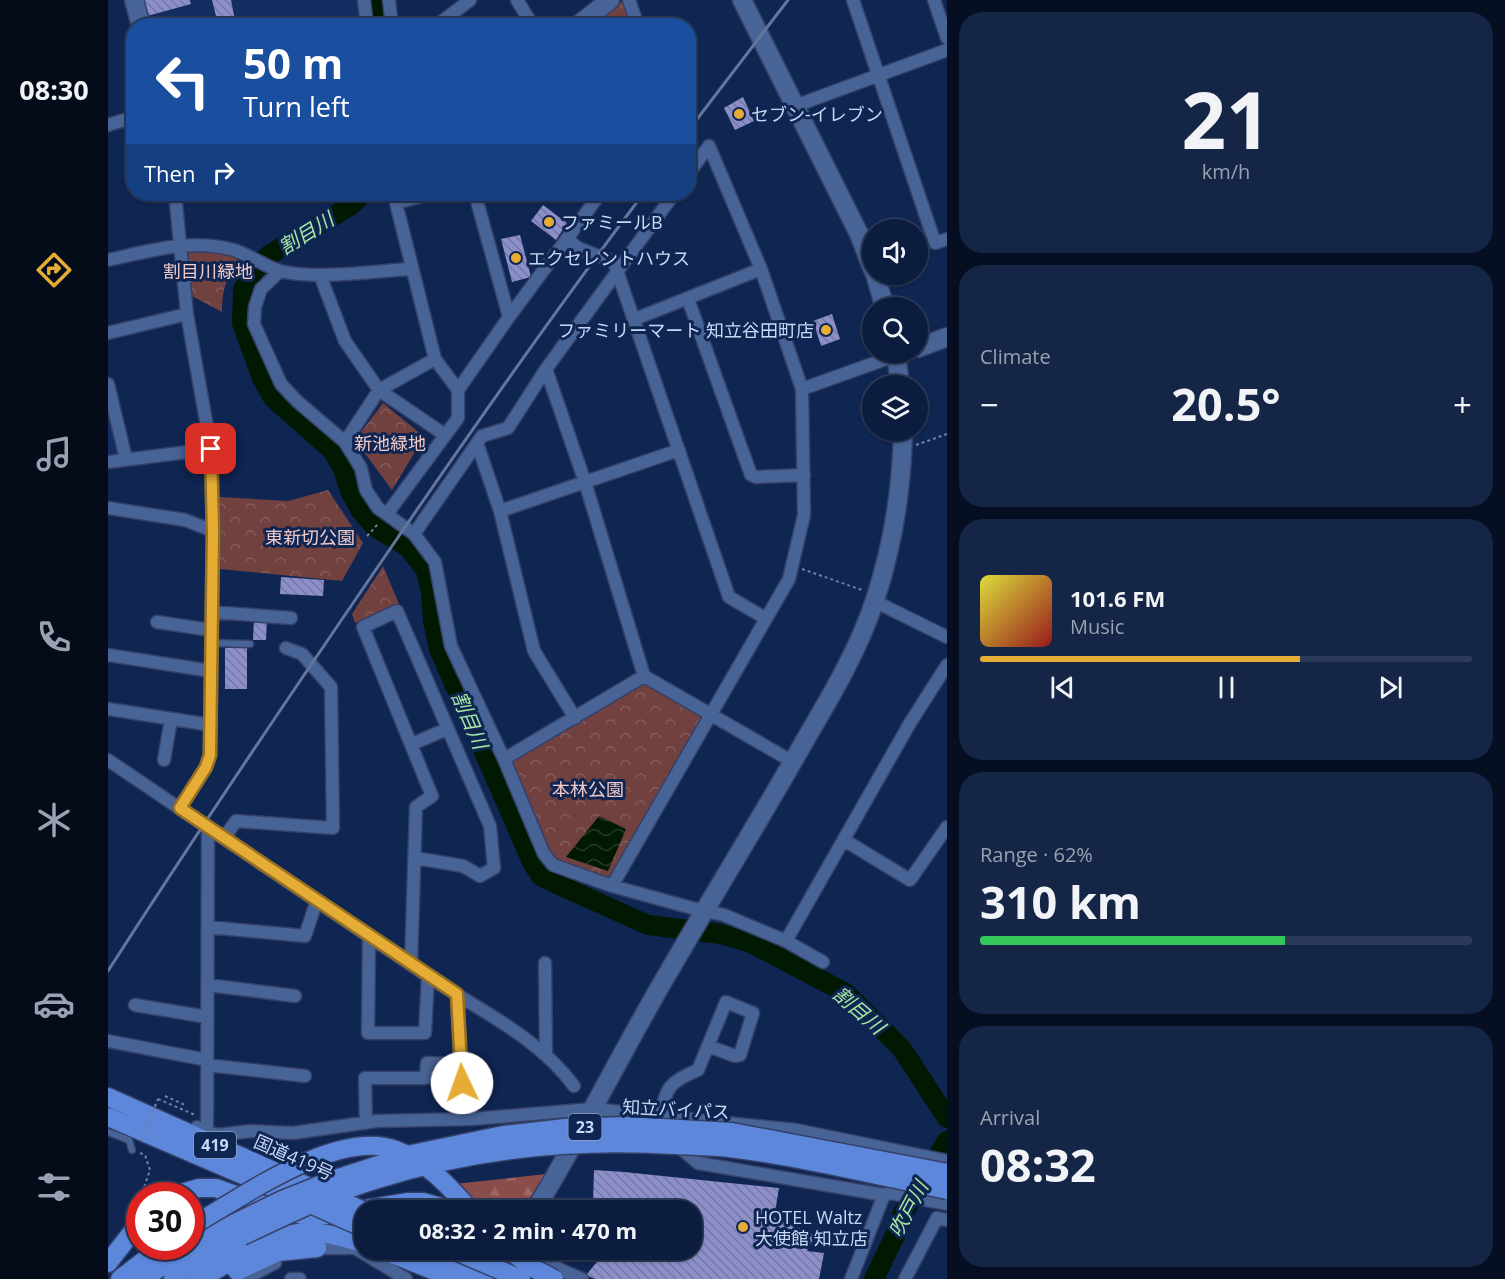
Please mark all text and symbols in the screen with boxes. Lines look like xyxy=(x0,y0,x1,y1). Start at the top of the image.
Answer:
text: 50 m xyxy=(243,34,343,91)
icon: left xyxy=(144,42,222,120)
text: 21 xyxy=(1181,66,1271,172)
text: 08:30 xyxy=(19,71,89,108)
text: Turn left xyxy=(243,88,350,125)
place label: セブン-イレブン xyxy=(751,102,883,126)
marker: セブン-イレブン xyxy=(732,107,746,121)
icon: right xyxy=(207,156,240,189)
text: Then xyxy=(144,158,195,188)
text: km/h xyxy=(1202,158,1250,185)
water label: 割目川 xyxy=(273,205,340,260)
place label: ファミールB xyxy=(561,210,663,234)
marker: ファミールB xyxy=(542,215,556,229)
map controls xyxy=(862,219,928,441)
button: sound xyxy=(862,219,928,285)
place label: エクセレントハウス xyxy=(528,246,690,270)
icon: directions xyxy=(33,249,75,291)
marker: エクセレントハウス xyxy=(509,251,523,265)
park label: 割目川緑地 xyxy=(163,259,253,283)
button: search xyxy=(862,297,928,363)
place label: ファミリーマート 知立谷田町店 xyxy=(557,318,814,342)
marker: ファミリーマート 知立谷田町店 xyxy=(819,323,833,337)
text: Climate xyxy=(980,343,1051,370)
text: 20.5° xyxy=(1171,373,1281,434)
button: layers xyxy=(862,375,928,441)
text: − xyxy=(980,382,999,427)
text: + xyxy=(1453,382,1472,427)
pin xyxy=(185,423,236,474)
park label: 新池緑地 xyxy=(354,431,426,455)
icon: arrive xyxy=(194,432,227,465)
icon: music xyxy=(33,433,75,475)
park label: 東新切公園 xyxy=(265,525,355,549)
text: 101.6 FM xyxy=(1070,583,1165,613)
text: Music xyxy=(1070,613,1124,640)
icon: phone xyxy=(33,616,75,658)
icon: previous xyxy=(1046,671,1079,704)
icon: pause xyxy=(1210,671,1243,704)
icon: next xyxy=(1374,671,1407,704)
water label: 割目川 xyxy=(446,687,495,755)
park label: 本林公園 xyxy=(552,777,624,801)
icon: climate xyxy=(33,799,75,841)
text: Range · 62% xyxy=(980,841,1093,868)
text: 310 km xyxy=(980,871,1141,932)
water label: 割目川 xyxy=(828,980,892,1041)
icon: car xyxy=(33,983,75,1025)
position arrow xyxy=(430,1051,494,1115)
street label: 知立バイパス xyxy=(622,1094,730,1124)
text: Arrival xyxy=(980,1104,1040,1131)
road number: 23 xyxy=(568,1114,602,1140)
street label: 国道419号 xyxy=(250,1129,338,1185)
road number: 419 xyxy=(194,1132,236,1158)
text: 08:32 xyxy=(980,1134,1096,1195)
icon: filters xyxy=(33,1166,75,1208)
water label: 吹戸川 xyxy=(882,1174,935,1242)
speed limit sign: 30 xyxy=(126,1182,204,1260)
place label: HOTEL Waltz 大使館 知立店 xyxy=(755,1205,868,1250)
text: 08:32 · 2 min · 470 m xyxy=(419,1215,637,1245)
marker: HOTEL Waltz 大使館 知立店 xyxy=(736,1220,750,1234)

